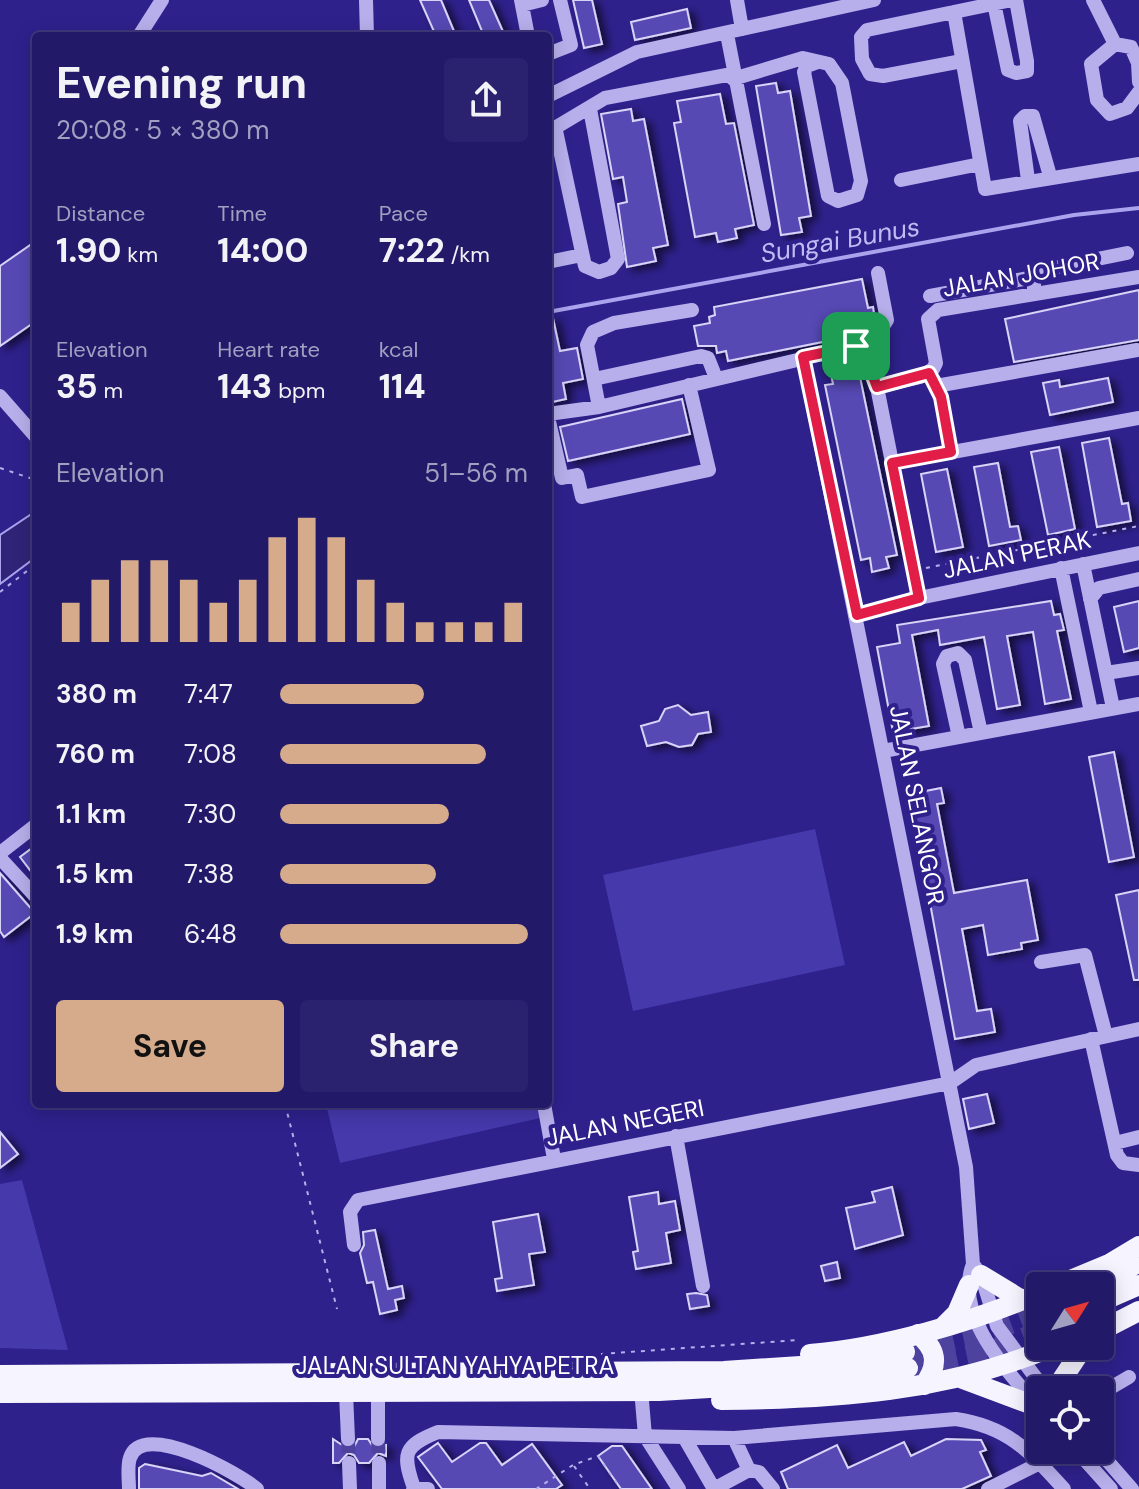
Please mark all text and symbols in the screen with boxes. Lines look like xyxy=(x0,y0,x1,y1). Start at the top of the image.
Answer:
text: Evening run xyxy=(56,54,307,112)
button: share xyxy=(444,58,528,142)
text: 20:08 · 5 × 380 m xyxy=(56,113,269,147)
text: Distance xyxy=(56,199,145,228)
text: Time xyxy=(217,199,267,228)
text: Pace xyxy=(379,199,428,228)
water label: Sungai Bunus xyxy=(758,209,922,271)
text: 1.90 xyxy=(56,228,121,273)
text: 14:00 xyxy=(217,228,308,273)
text: 7:22 xyxy=(379,228,445,273)
text: km xyxy=(121,240,158,269)
text: /km xyxy=(445,240,490,269)
street label: JALAN JOHOR xyxy=(940,245,1102,304)
pin xyxy=(822,312,890,380)
icon: arrive xyxy=(834,324,878,368)
text: Elevation xyxy=(56,335,148,364)
text: Heart rate xyxy=(217,335,320,364)
text: kcal xyxy=(379,335,418,364)
text: 35 xyxy=(56,364,98,409)
text: 143 xyxy=(217,364,272,409)
text: 114 xyxy=(379,364,426,409)
text: m xyxy=(98,376,123,405)
text: bpm xyxy=(272,376,325,405)
text: Elevation xyxy=(56,456,164,490)
text: 51–56 m xyxy=(424,456,528,490)
street label: JALAN PERAK xyxy=(940,524,1094,585)
text: 380 m xyxy=(56,677,137,711)
text: 7:47 xyxy=(184,677,233,711)
street label: JALAN SELANGOR xyxy=(883,703,952,907)
text: 760 m xyxy=(56,737,135,771)
text: 7:08 xyxy=(184,737,237,771)
text: 1.1 km xyxy=(56,797,126,831)
text: 7:30 xyxy=(184,797,236,831)
text: 1.5 km xyxy=(56,857,134,891)
text: 7:38 xyxy=(184,857,234,891)
text: 1.9 km xyxy=(56,917,133,951)
text: 6:48 xyxy=(184,917,237,951)
button: Save xyxy=(56,1000,284,1092)
button: Share xyxy=(300,1000,528,1092)
street label: JALAN NEGERI xyxy=(543,1092,707,1153)
north arrow xyxy=(1026,1272,1114,1360)
map controls xyxy=(1026,1272,1114,1464)
street label: JALAN SULTAN YAHYA PETRA xyxy=(296,1350,615,1381)
button: locate xyxy=(1026,1376,1114,1464)

